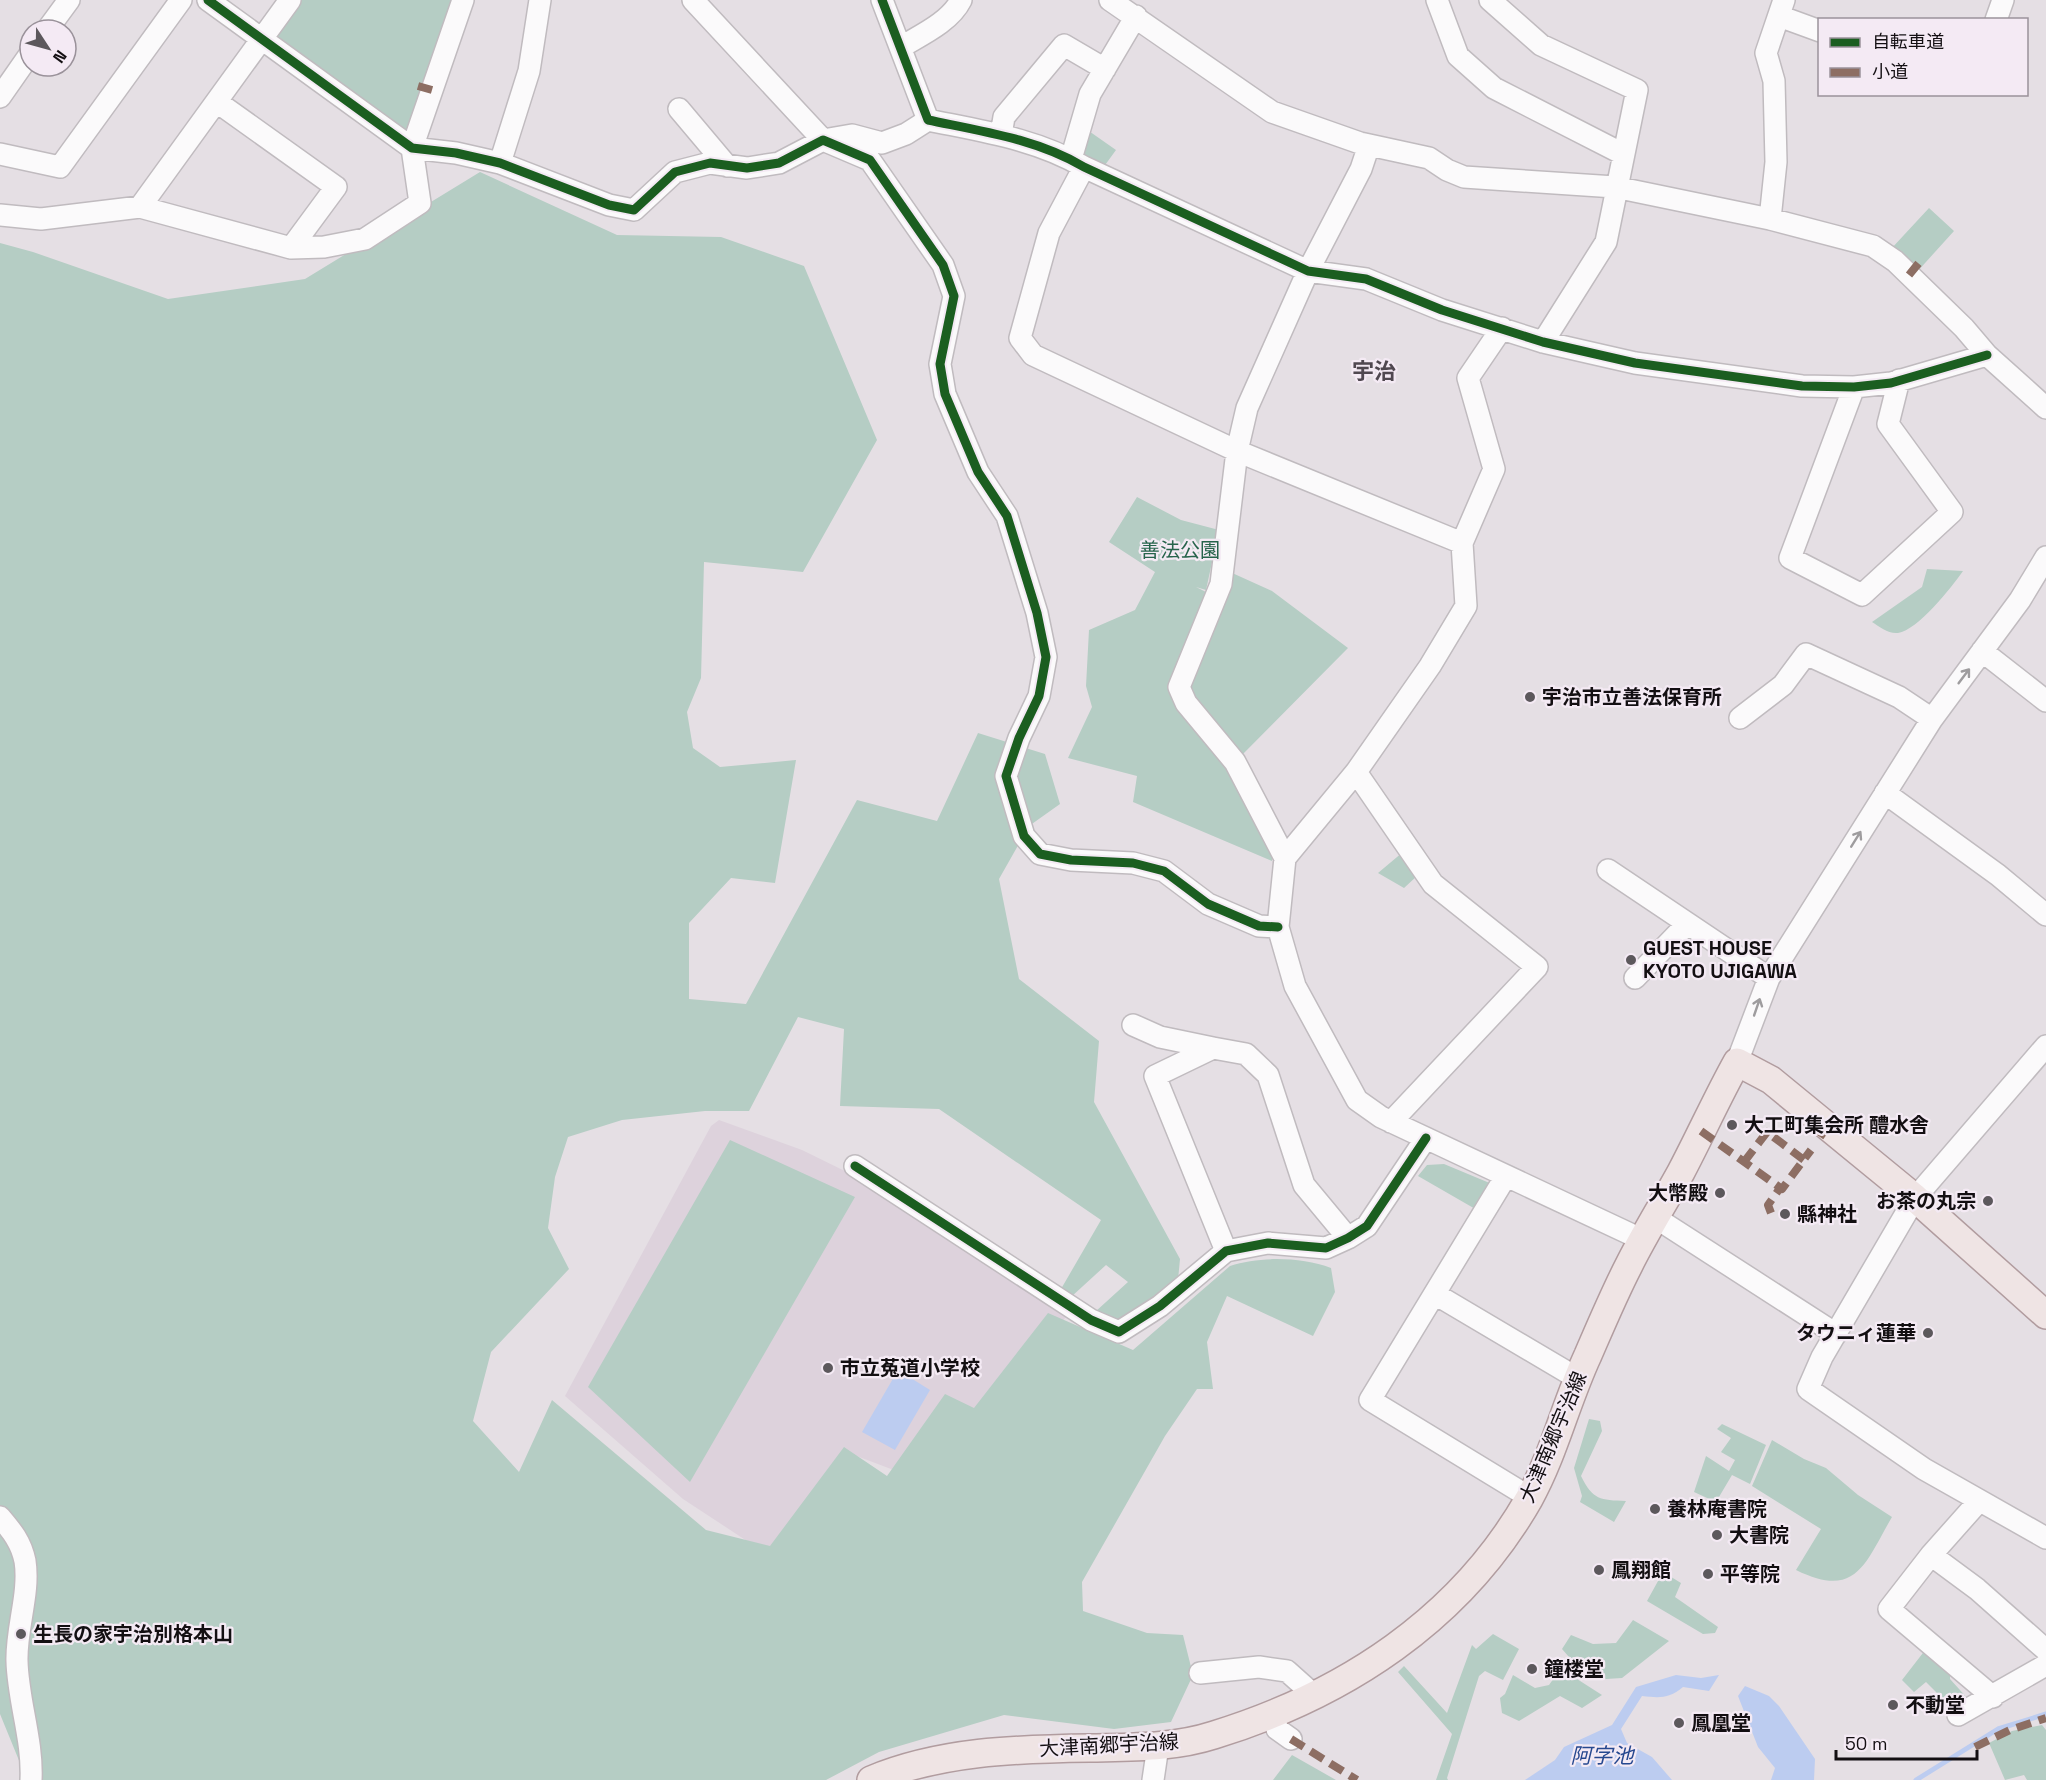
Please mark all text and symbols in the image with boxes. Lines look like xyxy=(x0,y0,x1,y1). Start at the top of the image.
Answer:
north arrow xyxy=(18,18,78,78)
legend xyxy=(1818,18,2028,96)
text: 自転車道 xyxy=(1872,30,1944,53)
text: N xyxy=(48,46,71,67)
text: 小道 xyxy=(1872,60,1908,83)
district label: 宇治 xyxy=(1352,357,1396,385)
park label: 善法公園 xyxy=(1140,537,1220,563)
one-way arrow xyxy=(1957,669,1970,685)
place label: 宇治市立善法保育所 xyxy=(1542,684,1722,710)
marker: 宇治市立善法保育所 xyxy=(1523,690,1537,704)
one-way arrow xyxy=(1851,831,1863,848)
place label: GUEST HOUSE KYOTO UJIGAWA xyxy=(1643,935,1797,984)
marker: GUEST HOUSE KYOTO UJIGAWA xyxy=(1624,953,1638,967)
one-way arrow xyxy=(1753,998,1764,1016)
place label: 大工町集会所 醴水舎 xyxy=(1744,1112,1929,1138)
marker: 大工町集会所 醴水舎 xyxy=(1725,1118,1739,1132)
place label: 大幣殿 xyxy=(1648,1180,1708,1206)
marker: 大幣殿 xyxy=(1713,1186,1727,1200)
place label: お茶の丸宗 xyxy=(1876,1188,1976,1214)
marker: お茶の丸宗 xyxy=(1981,1194,1995,1208)
place label: 縣神社 xyxy=(1797,1201,1857,1227)
marker: 縣神社 xyxy=(1778,1207,1792,1221)
place label: タウニィ蓮華 xyxy=(1796,1320,1916,1346)
marker: タウニィ蓮華 xyxy=(1921,1326,1935,1340)
place label: 市立菟道小学校 xyxy=(840,1355,980,1381)
marker: 市立菟道小学校 xyxy=(821,1361,835,1375)
street label: 大津南郷宇治線 xyxy=(1514,1367,1592,1507)
place label: 養林庵書院 xyxy=(1667,1496,1767,1522)
marker: 養林庵書院 xyxy=(1648,1502,1662,1516)
place label: 大書院 xyxy=(1729,1522,1789,1548)
marker: 大書院 xyxy=(1710,1528,1724,1542)
place label: 鳳翔館 xyxy=(1611,1557,1671,1583)
place label: 平等院 xyxy=(1720,1561,1780,1587)
marker: 鳳翔館 xyxy=(1592,1563,1606,1577)
marker: 平等院 xyxy=(1701,1567,1715,1581)
place label: 生長の家宇治別格本山 xyxy=(33,1621,233,1647)
marker: 生長の家宇治別格本山 xyxy=(14,1627,28,1641)
place label: 鐘楼堂 xyxy=(1544,1656,1604,1682)
marker: 鐘楼堂 xyxy=(1525,1662,1539,1676)
place label: 不動堂 xyxy=(1905,1692,1965,1718)
marker: 不動堂 xyxy=(1886,1698,1900,1712)
place label: 鳳凰堂 xyxy=(1691,1710,1751,1736)
marker: 鳳凰堂 xyxy=(1672,1716,1686,1730)
scale bar xyxy=(1836,1723,1977,1761)
street label: 大津南郷宇治線 xyxy=(1038,1728,1180,1762)
text: 50 m xyxy=(1845,1732,1887,1755)
water label: 阿字池 xyxy=(1571,1742,1635,1769)

